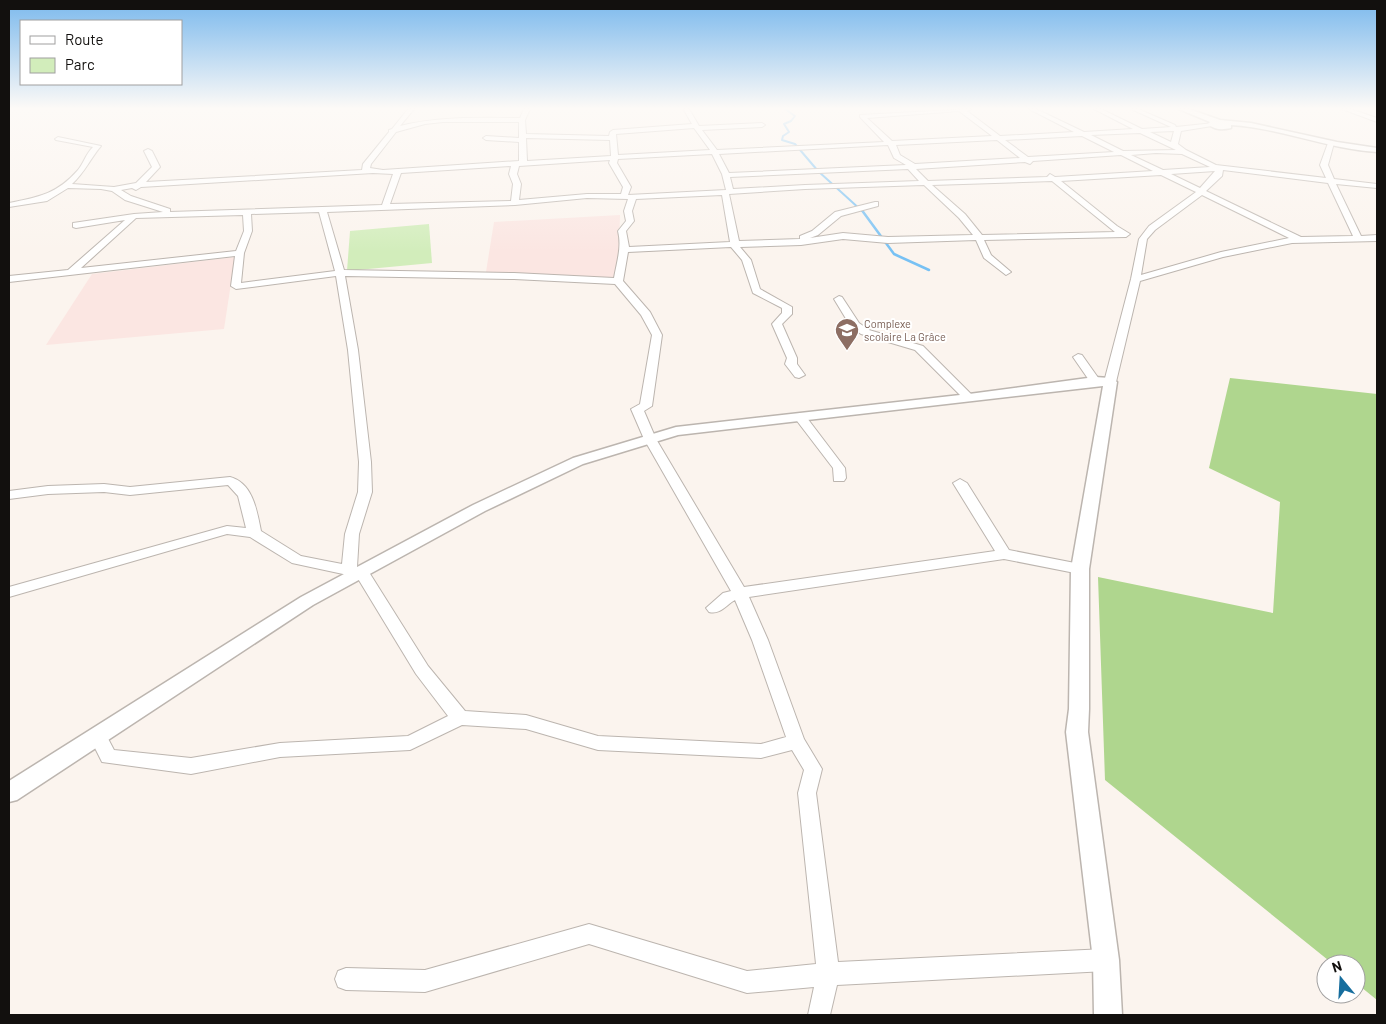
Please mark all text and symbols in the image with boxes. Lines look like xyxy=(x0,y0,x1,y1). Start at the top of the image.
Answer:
legend xyxy=(20,20,182,85)
text: Route xyxy=(65,30,104,48)
text: Parc xyxy=(65,55,95,73)
school or university icon: Complexe scolaire La Grâce xyxy=(834,317,860,351)
place label: Complexe scolaire La Grâce xyxy=(864,317,946,343)
north arrow xyxy=(1316,954,1366,1004)
text: N xyxy=(1330,957,1344,976)

